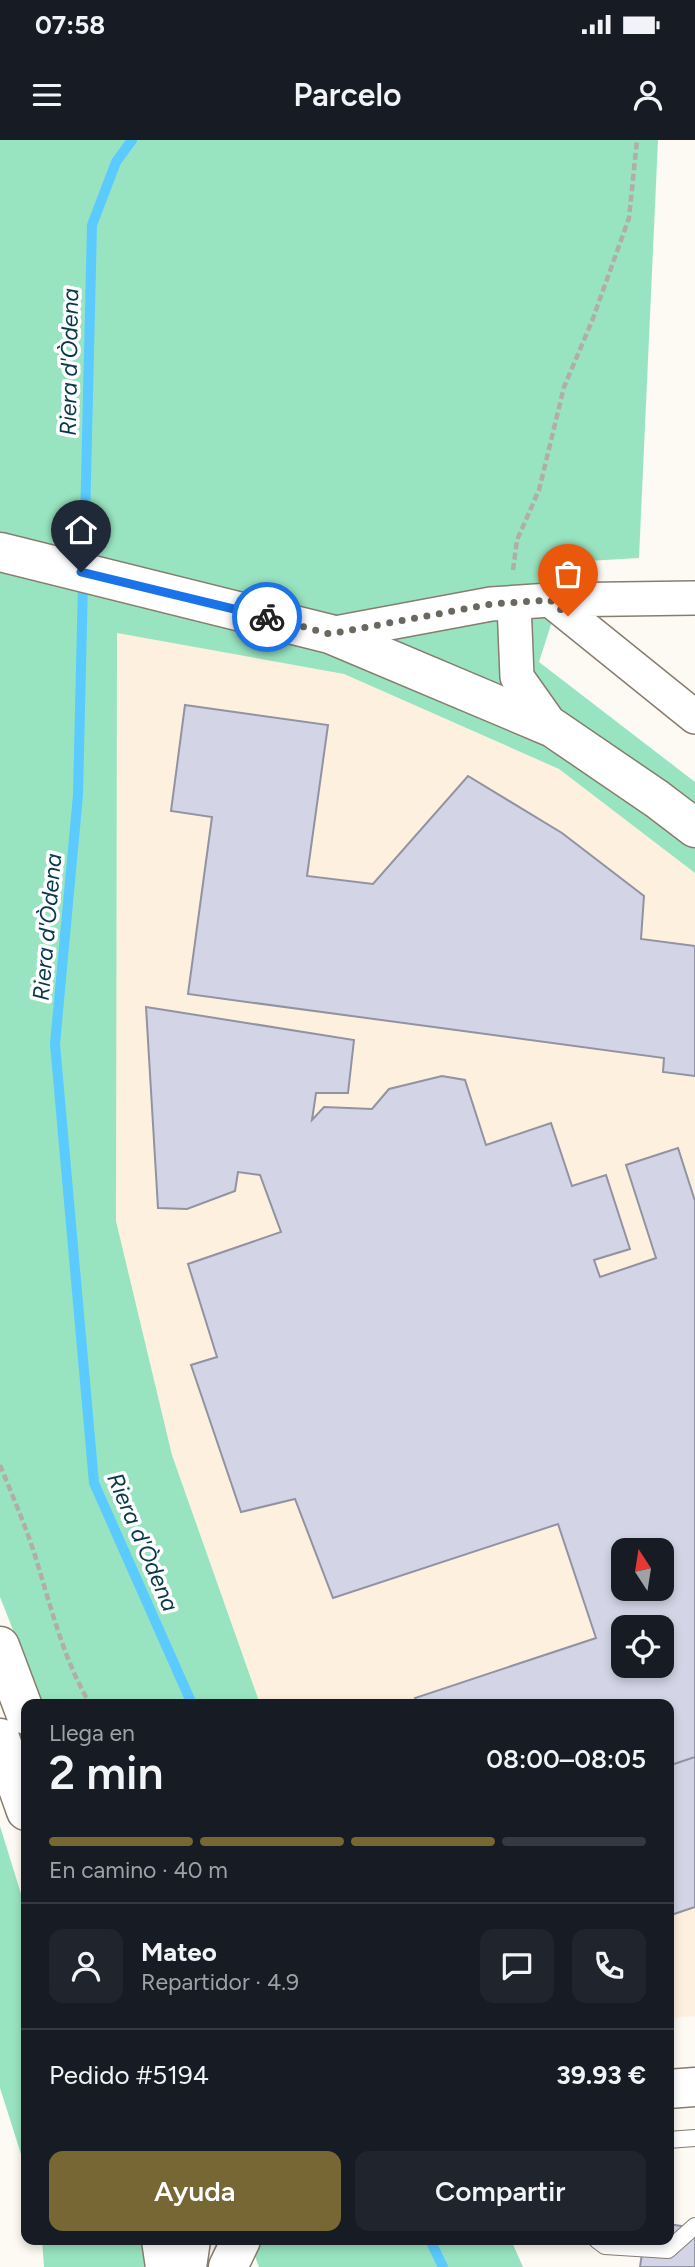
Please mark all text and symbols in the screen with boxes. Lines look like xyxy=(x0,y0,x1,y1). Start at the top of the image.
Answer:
text: 07:58 xyxy=(35,9,105,41)
icon: menu xyxy=(28,76,66,114)
text: Parcelo xyxy=(293,76,402,114)
icon: person xyxy=(629,76,667,114)
water label: Riera d'Òdena xyxy=(54,288,84,436)
pin xyxy=(51,500,111,572)
icon: home xyxy=(62,511,100,549)
pin xyxy=(538,544,598,616)
icon: bag xyxy=(549,555,587,593)
courier xyxy=(232,582,302,652)
icon: bike xyxy=(248,598,286,636)
water label: Riera d'Òdena xyxy=(27,852,67,1002)
water label: Riera d'Òdena xyxy=(101,1469,185,1615)
north arrow xyxy=(611,1538,674,1601)
map controls xyxy=(611,1538,674,1678)
button: locate xyxy=(611,1615,674,1678)
text: Llega en xyxy=(49,1719,135,1747)
text: 08:00–08:05 xyxy=(486,1743,646,1775)
text: 2 min xyxy=(49,1745,164,1801)
text: En camino · 40 m xyxy=(49,1856,228,1884)
button: person xyxy=(49,1929,123,2003)
button: chat xyxy=(480,1929,554,2003)
button: phone xyxy=(572,1929,646,2003)
text: Mateo xyxy=(141,1936,217,1968)
text: Repartidor · 4.9 xyxy=(141,1968,299,1996)
text: Pedido #5194 xyxy=(49,2059,209,2091)
text: 39.93 € xyxy=(556,2059,646,2091)
button: Ayuda xyxy=(49,2151,341,2231)
button: Compartir xyxy=(355,2151,646,2231)

